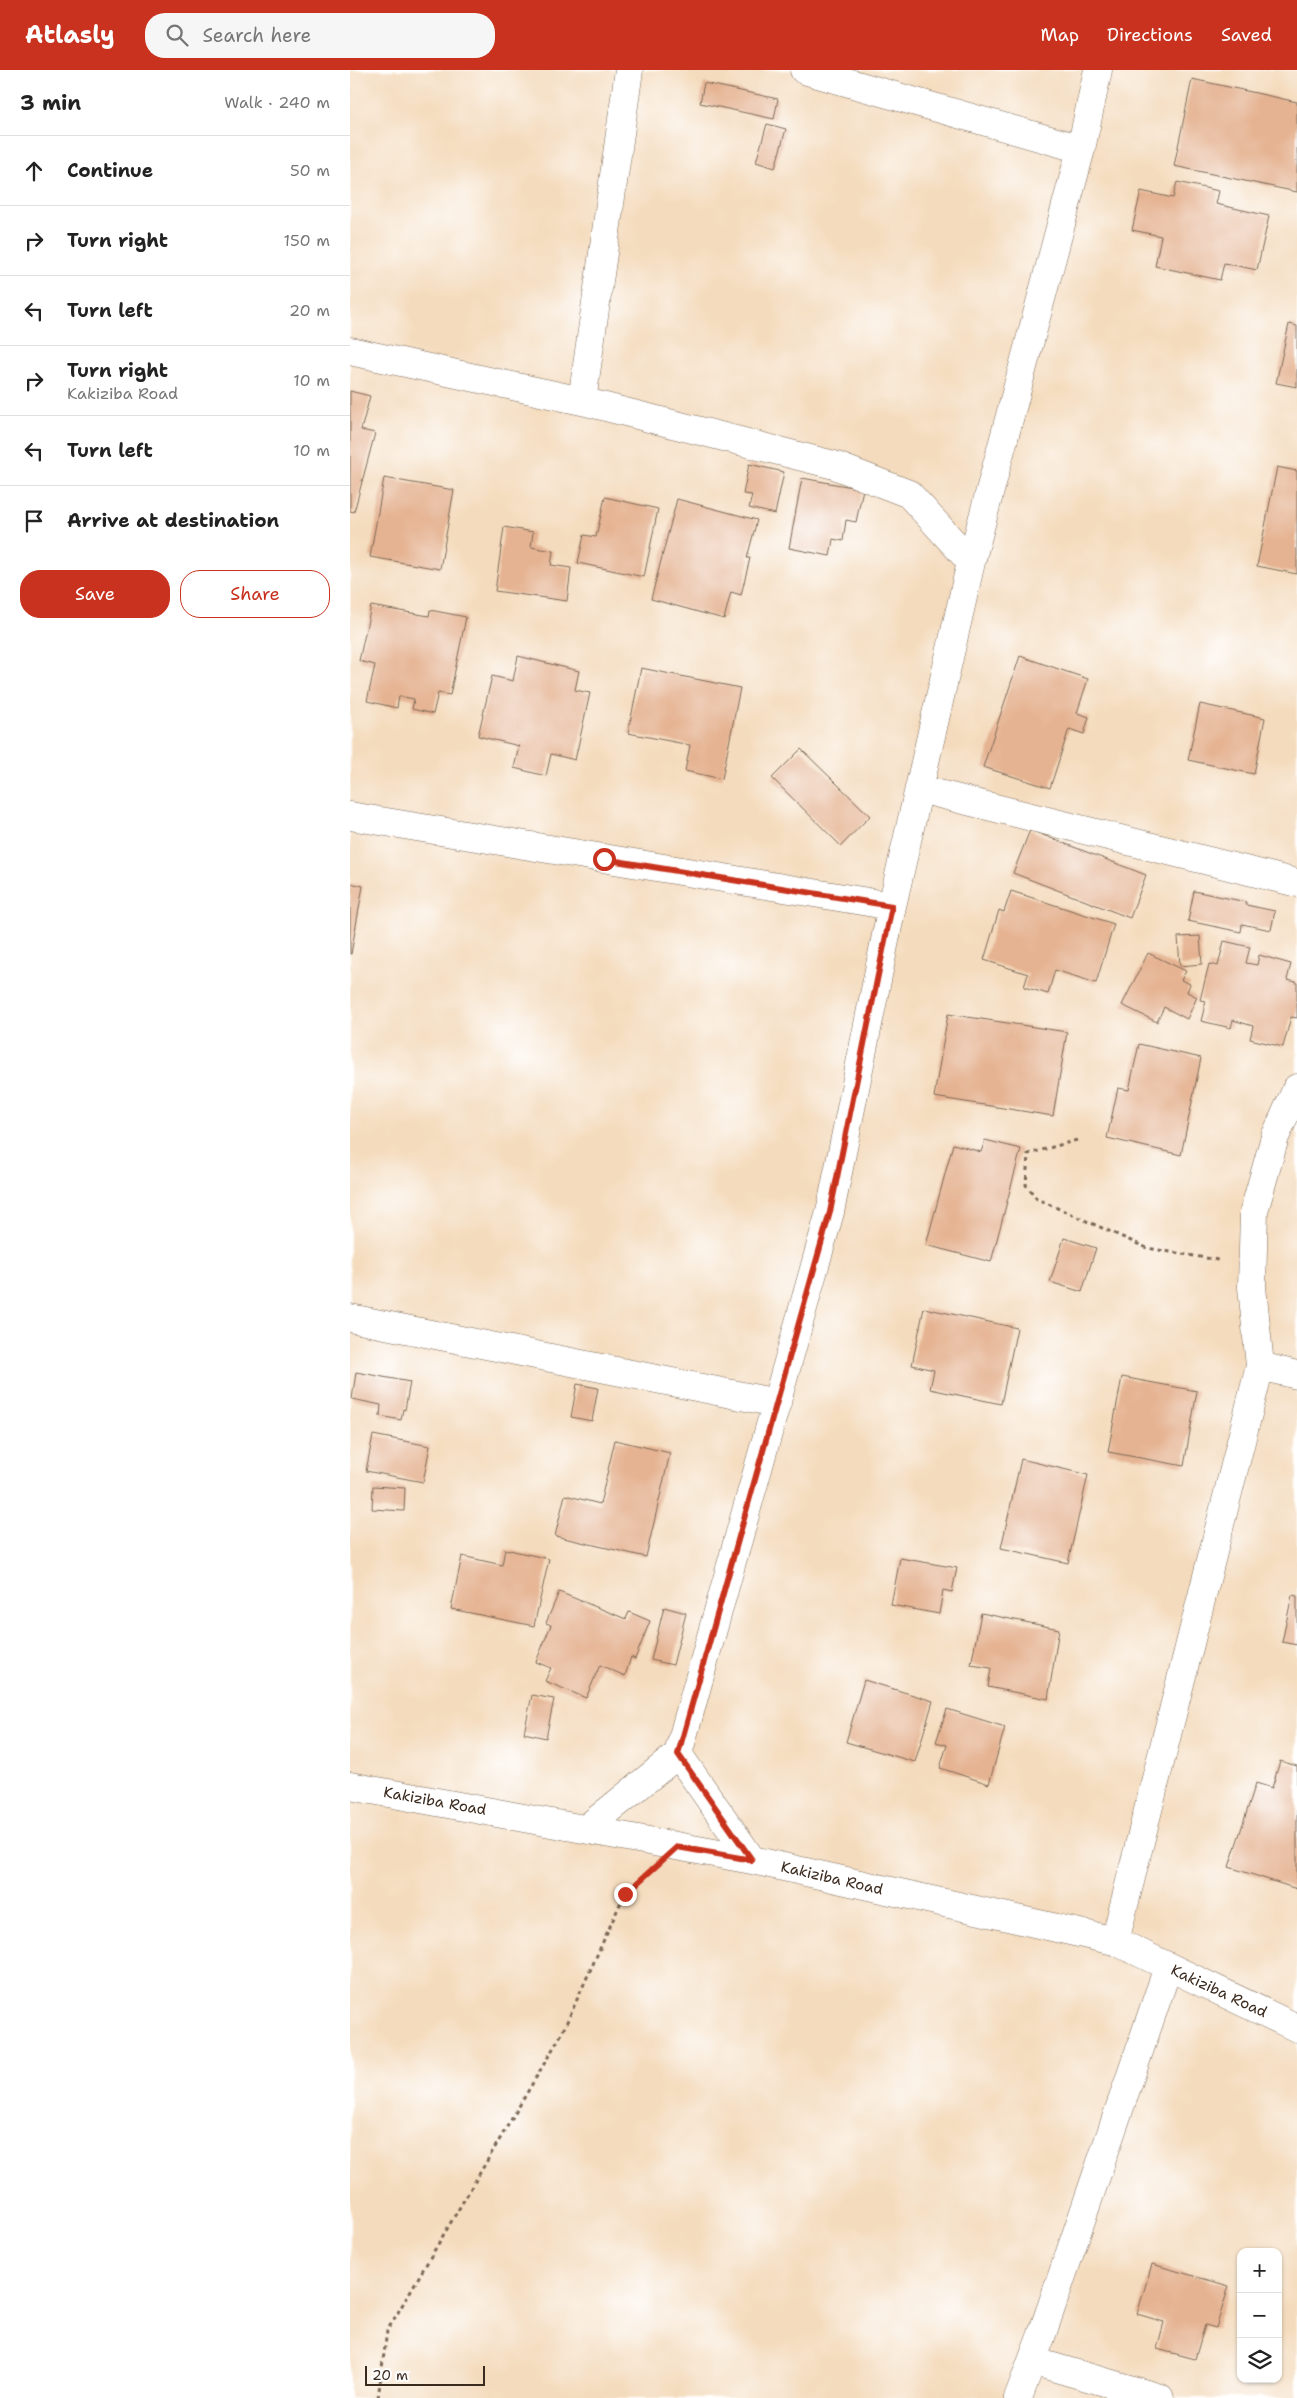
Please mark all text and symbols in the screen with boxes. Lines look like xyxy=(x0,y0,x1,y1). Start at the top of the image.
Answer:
search box xyxy=(145,13,495,58)
text: Atlasly xyxy=(25,19,115,51)
icon: search xyxy=(163,21,191,49)
text: Search here xyxy=(203,23,311,48)
text: Map xyxy=(1041,23,1079,47)
text: Directions xyxy=(1107,23,1193,47)
text: Saved xyxy=(1221,23,1272,47)
text: 3 min xyxy=(20,89,81,117)
text: Walk · 240 m xyxy=(224,92,330,113)
icon: ahead xyxy=(20,157,48,185)
text: Continue xyxy=(67,158,153,183)
text: 50 m xyxy=(290,160,330,181)
icon: right xyxy=(20,227,48,255)
text: Turn right xyxy=(67,228,168,253)
text: 150 m xyxy=(283,230,330,251)
icon: left xyxy=(20,297,48,325)
text: Turn left xyxy=(67,298,153,323)
text: 20 m xyxy=(289,300,330,321)
text: Turn right xyxy=(67,358,168,383)
icon: right xyxy=(20,367,48,395)
text: 10 m xyxy=(293,370,330,391)
text: Kakiziba Road xyxy=(67,383,178,404)
icon: left xyxy=(20,437,48,465)
text: Turn left xyxy=(67,438,153,463)
text: 10 m xyxy=(293,440,330,461)
icon: arrive xyxy=(20,507,48,535)
text: Arrive at destination xyxy=(67,508,279,533)
button: Save xyxy=(20,570,170,618)
button: Share xyxy=(180,570,330,618)
route start xyxy=(593,848,616,871)
street label: Kakiziba Road xyxy=(382,1782,489,1820)
street label: Kakiziba Road xyxy=(779,1857,886,1900)
route end xyxy=(614,1883,637,1906)
street label: Kakiziba Road xyxy=(1168,1960,1271,2022)
map controls xyxy=(1237,2248,1282,2383)
button: + xyxy=(1237,2248,1282,2293)
button: − xyxy=(1237,2293,1282,2338)
button: layers xyxy=(1237,2338,1282,2383)
scale bar xyxy=(365,2363,485,2386)
text: 20 m xyxy=(372,2366,408,2384)

